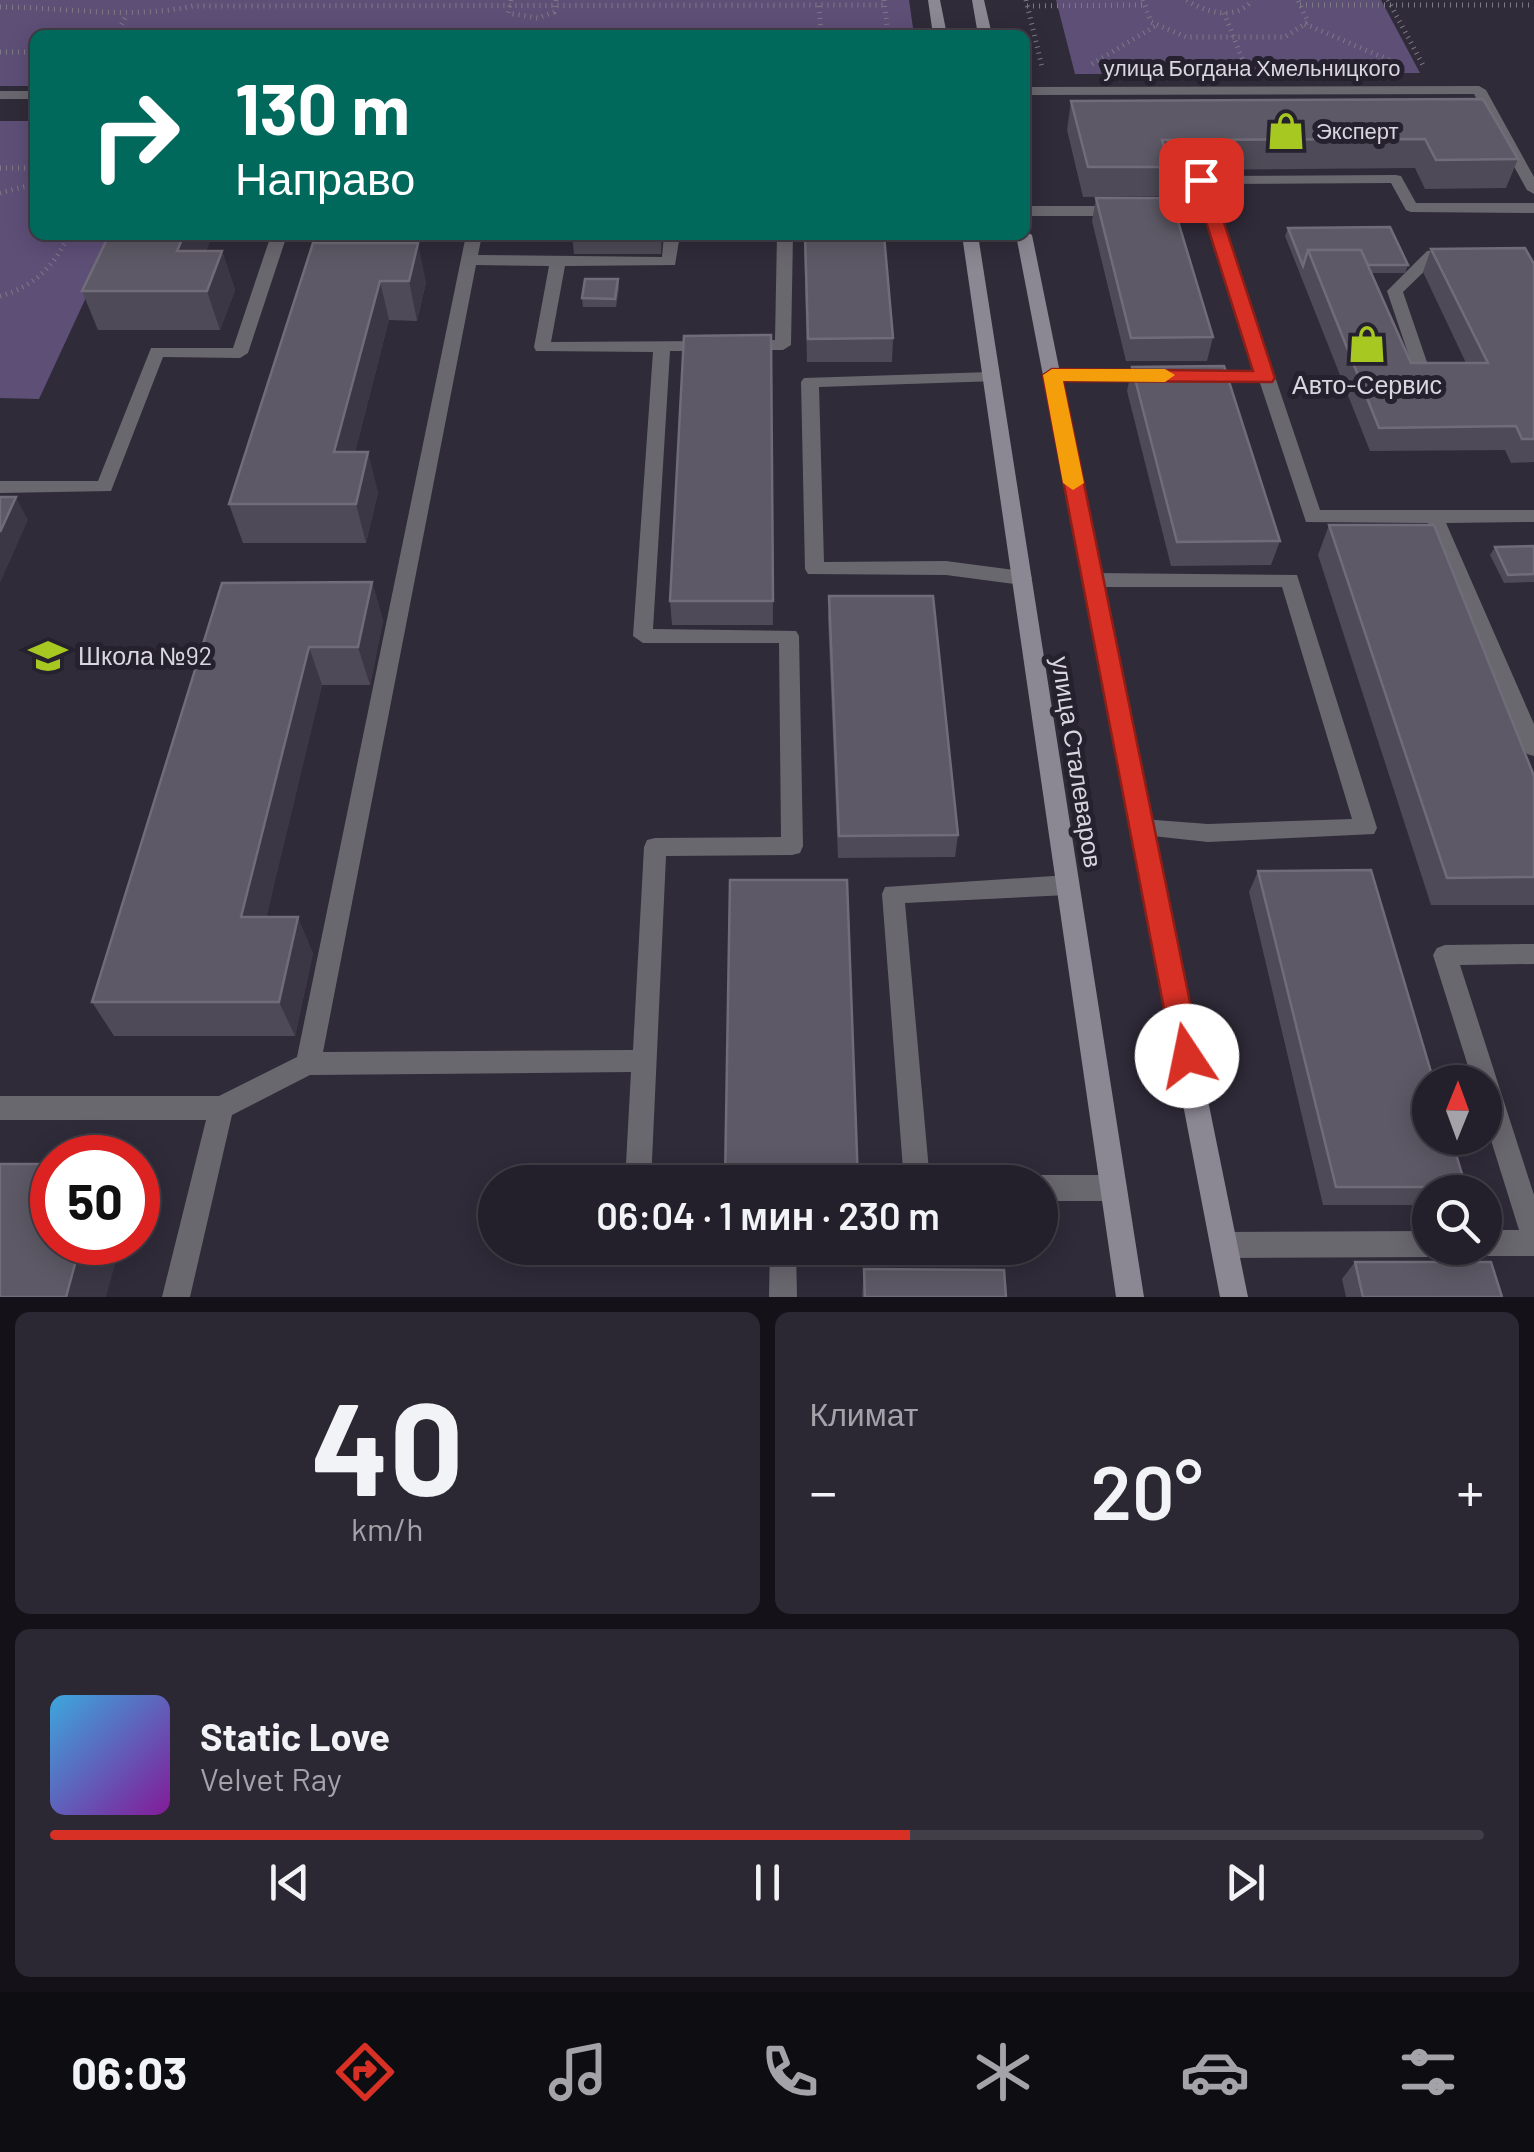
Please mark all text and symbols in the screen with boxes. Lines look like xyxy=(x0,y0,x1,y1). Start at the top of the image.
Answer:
street label: улица Богдана Хмельницкого xyxy=(1104,54,1400,81)
text: 130 m xyxy=(235,65,410,149)
icon: right xyxy=(70,70,200,200)
shop icon: Эксперт xyxy=(1265,110,1307,152)
place label: Эксперт xyxy=(1316,117,1399,144)
pin xyxy=(1159,138,1244,223)
text: Направо xyxy=(235,150,415,204)
icon: arrive xyxy=(1174,153,1229,208)
shop icon: Авто-Сервис xyxy=(1346,323,1388,365)
place label: Авто-Сервис xyxy=(1292,369,1442,399)
school or university icon: Школа №92 xyxy=(27,635,69,677)
place label: Школа №92 xyxy=(78,640,212,670)
street label: улица Сталеваров xyxy=(1046,654,1109,870)
position arrow xyxy=(1135,1004,1239,1108)
north arrow xyxy=(1412,1065,1502,1155)
map controls xyxy=(1412,1065,1502,1265)
speed limit sign: 50 xyxy=(30,1135,160,1265)
button: search xyxy=(1412,1175,1502,1265)
text: 06:04 · 1 мин · 230 m xyxy=(596,1192,940,1238)
text: 40 xyxy=(311,1366,464,1522)
text: Климат xyxy=(810,1394,918,1432)
text: 20° xyxy=(1091,1445,1203,1535)
text: − xyxy=(810,1457,837,1523)
text: + xyxy=(1456,1457,1484,1523)
text: km/h xyxy=(351,1509,423,1547)
text: Static Love xyxy=(200,1713,390,1759)
text: Velvet Ray xyxy=(200,1759,342,1797)
icon: previous xyxy=(262,1855,317,1910)
icon: pause xyxy=(740,1855,795,1910)
icon: next xyxy=(1218,1855,1273,1910)
icon: directions xyxy=(330,2037,400,2107)
icon: music xyxy=(543,2037,613,2107)
icon: phone xyxy=(755,2037,825,2107)
icon: climate xyxy=(968,2037,1038,2107)
icon: car xyxy=(1180,2037,1250,2107)
icon: filters xyxy=(1393,2037,1463,2107)
text: 06:03 xyxy=(71,2045,187,2099)

